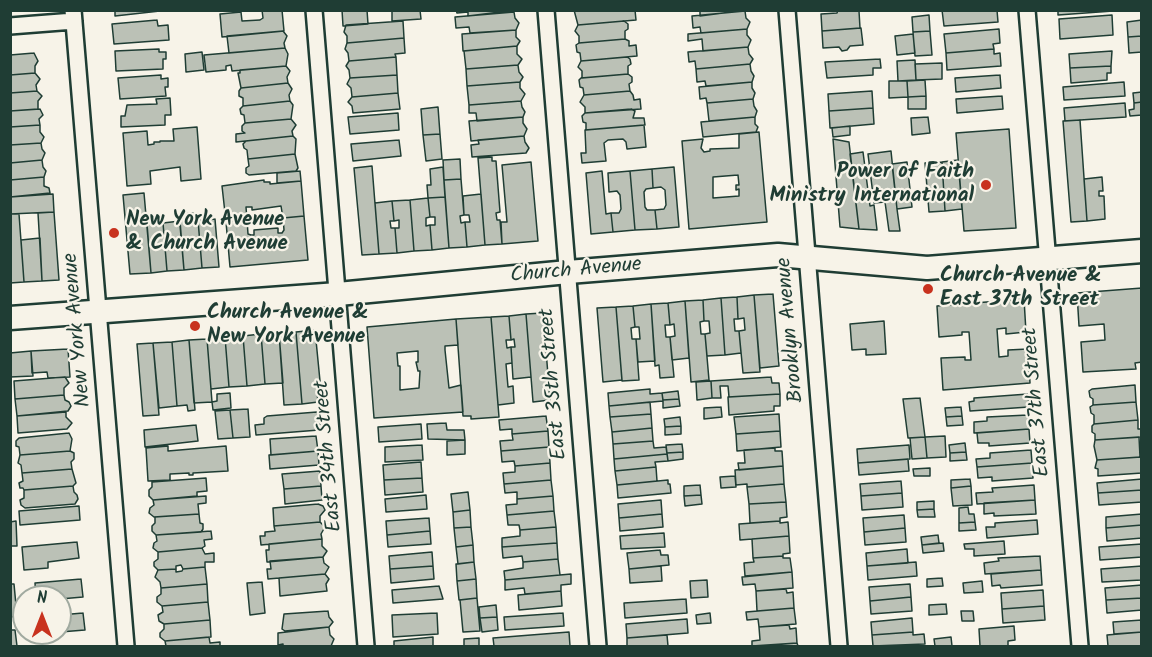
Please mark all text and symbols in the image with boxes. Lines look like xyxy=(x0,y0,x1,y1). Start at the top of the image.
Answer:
place label: Power of Faith Ministry International xyxy=(769,160,974,210)
marker: Power of Faith Ministry International xyxy=(979,178,993,192)
place label: New York Avenue & Church Avenue xyxy=(126,208,288,258)
marker: New York Avenue & Church Avenue xyxy=(107,226,121,240)
street label: New York Avenue xyxy=(60,252,98,408)
street label: Church Avenue xyxy=(509,254,643,290)
street label: Brooklyn Avenue xyxy=(773,256,811,404)
place label: Church Avenue & East 37th Street xyxy=(940,264,1102,314)
marker: Church Avenue & East 37th Street xyxy=(921,282,935,296)
place label: Church Avenue & New York Avenue xyxy=(207,301,369,351)
street label: East 35th Street xyxy=(536,307,574,461)
marker: Church Avenue & New York Avenue xyxy=(188,319,202,333)
street label: East 37th Street xyxy=(1019,326,1057,478)
street label: East 34th Street xyxy=(311,379,349,533)
north arrow xyxy=(12,585,72,645)
text: N xyxy=(37,586,47,611)

